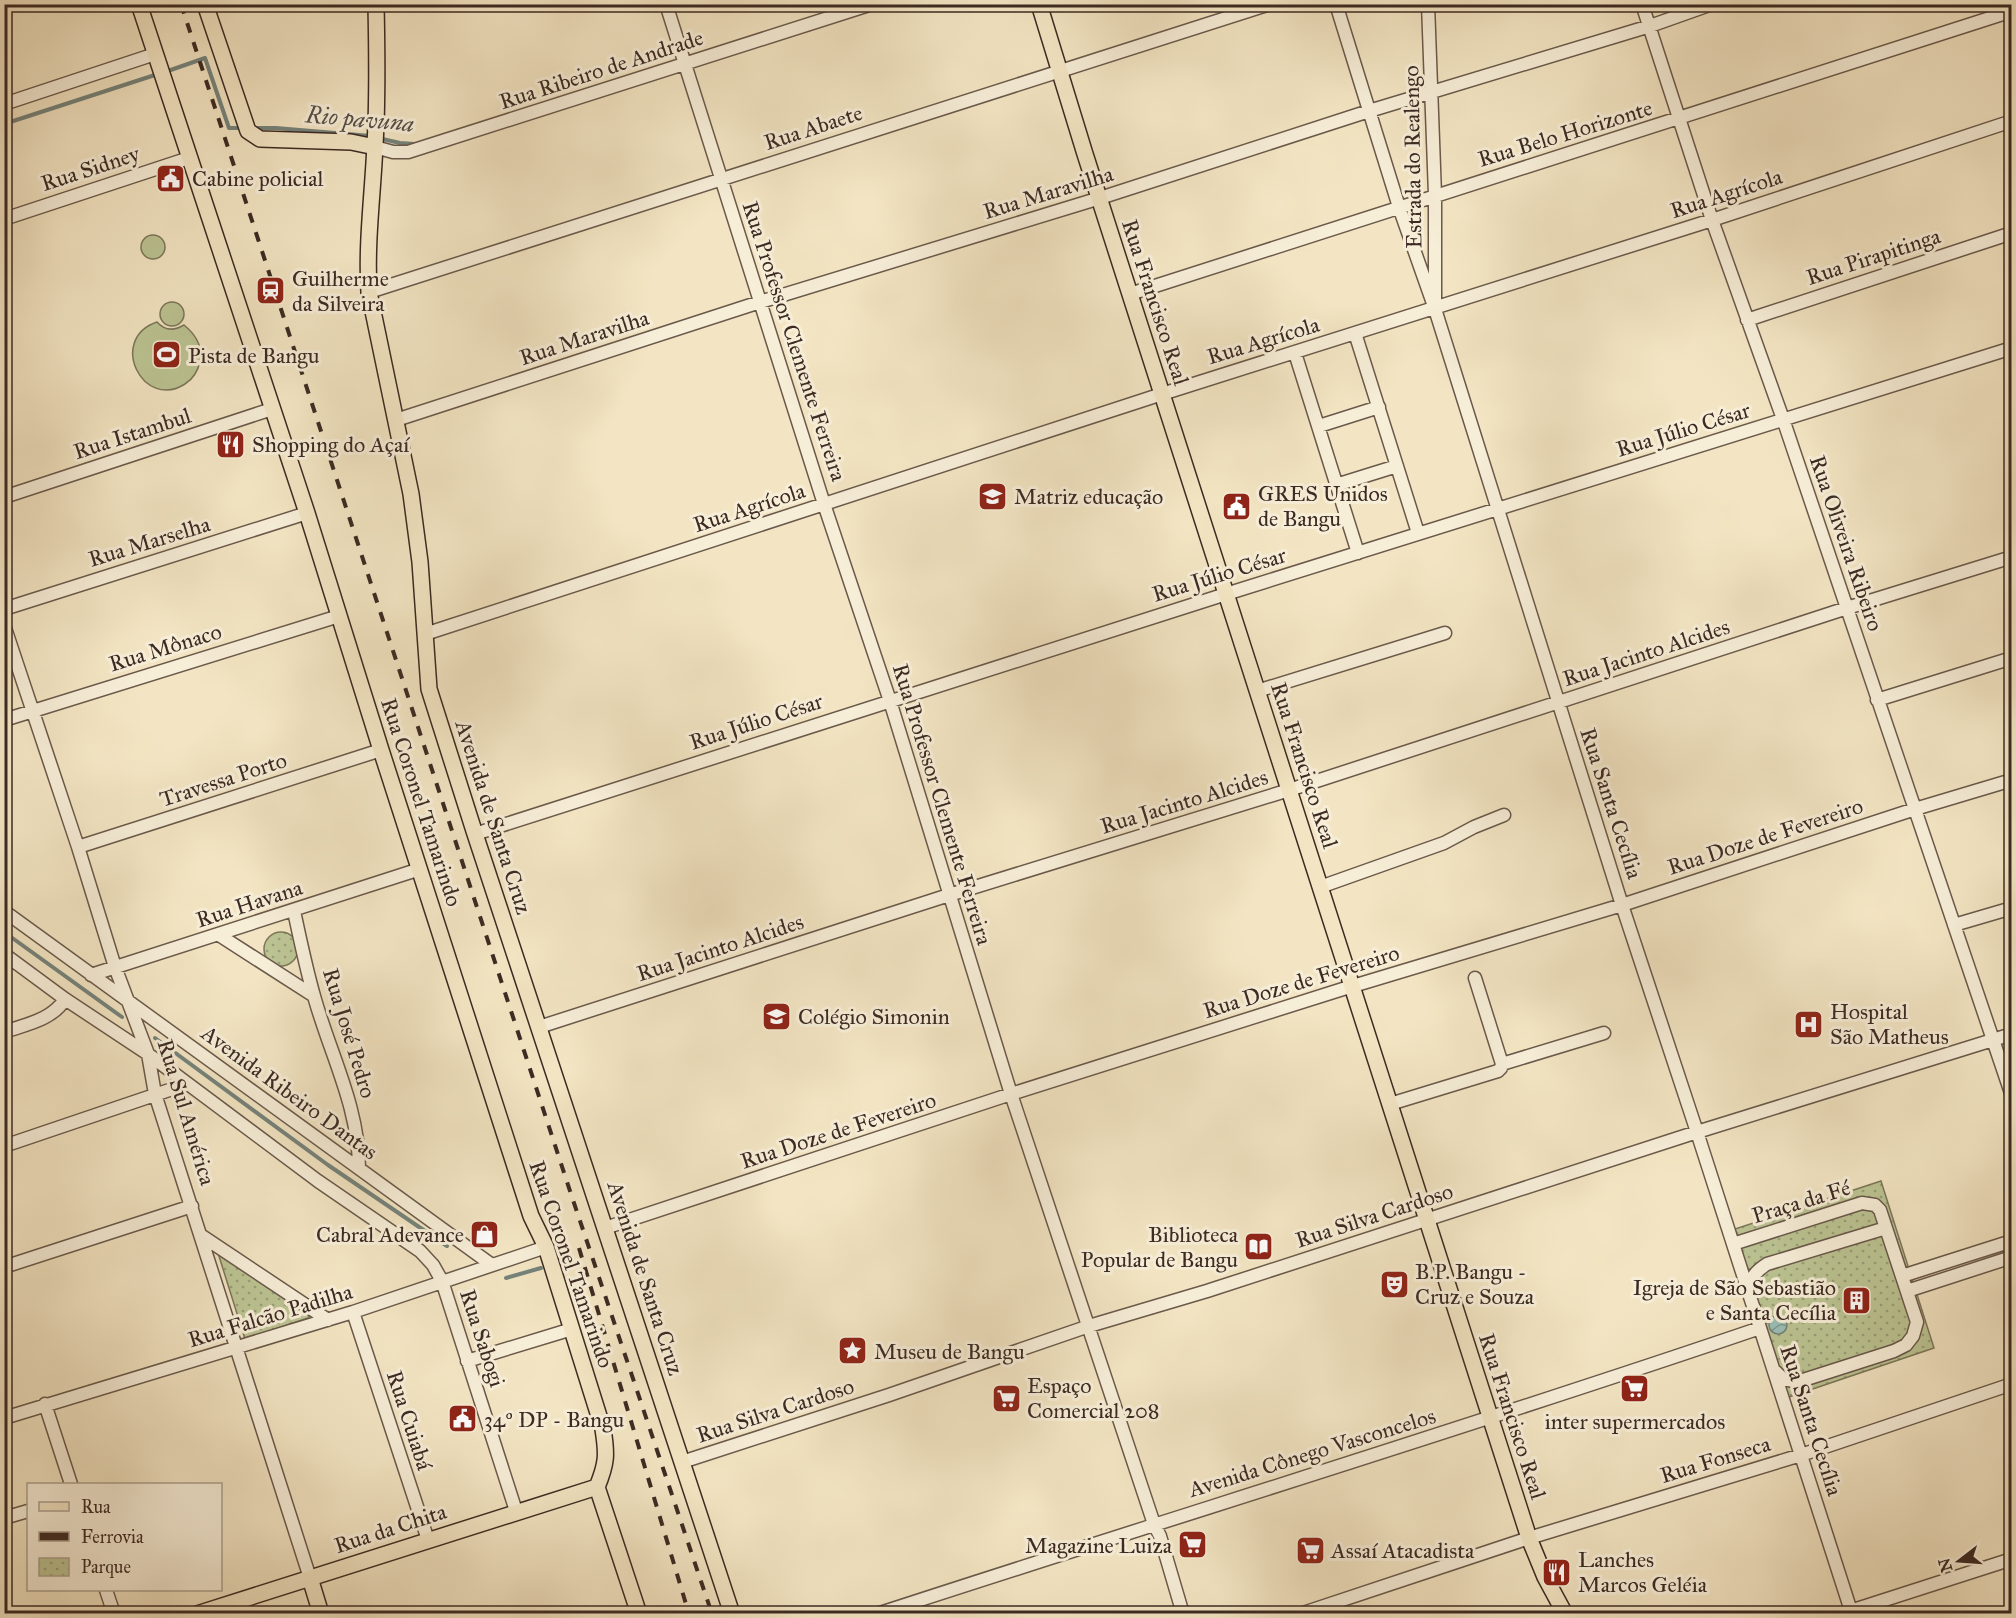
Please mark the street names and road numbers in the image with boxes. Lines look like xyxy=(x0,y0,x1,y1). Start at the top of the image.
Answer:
street label: Rua Ribeiro de Andrade xyxy=(496,24,707,115)
street label: Estrada do Realengo xyxy=(1397,65,1428,249)
street label: Rua Belo Horizonte xyxy=(1475,94,1656,173)
street label: Rua Abaete xyxy=(761,99,866,156)
street label: Rua Sidney xyxy=(38,140,143,197)
street label: Rua Maravilha xyxy=(980,160,1117,225)
street label: Rua Agrícola xyxy=(1667,162,1786,224)
street label: Rua Professor Clemente Ferreira xyxy=(736,198,853,485)
street label: Rua Francisco Real xyxy=(1116,216,1195,389)
street label: Rua Pirapitinga xyxy=(1803,222,1944,291)
street label: Rua Maravilha xyxy=(516,304,653,371)
street label: Rua Agrícola xyxy=(1204,310,1323,370)
street label: Rua Júlio César xyxy=(1613,396,1754,463)
street label: Rua Istambul xyxy=(70,402,194,465)
street label: Rua Oliveira Ribeiro xyxy=(1804,452,1889,635)
street label: Rua Agrícola xyxy=(690,476,809,538)
street label: Rua Marselha xyxy=(85,510,214,573)
street label: Rua Júlio César xyxy=(1149,541,1290,608)
street label: Rua Jacinto Alcides xyxy=(1559,613,1733,692)
street label: Rua Mônaco xyxy=(106,618,225,677)
street label: Rua Professor Clemente Ferreira xyxy=(887,660,998,949)
street label: Rua Francisco Real xyxy=(1265,679,1344,852)
street label: Rua Júlio César xyxy=(686,687,827,756)
street label: Rua Coronel Tamarindo xyxy=(375,694,468,910)
street label: Avenida de Santa Cruz xyxy=(449,716,538,917)
street label: Rua Santa Cecília xyxy=(1574,724,1649,883)
street label: Travessa Porto xyxy=(156,746,290,813)
street label: Rua Jacinto Alcides xyxy=(1097,763,1271,840)
street label: Rua Doze de Fevereiro xyxy=(1664,792,1866,881)
street label: Rua Havana xyxy=(193,873,306,933)
street label: Rua Jacinto Alcides xyxy=(633,908,807,987)
street label: Rua Doze de Fevereiro xyxy=(1200,939,1403,1024)
street label: Rua José Pedro xyxy=(317,965,382,1101)
street label: Avenida Ribeiro Dantas xyxy=(195,1019,383,1165)
street label: Rua Sul América xyxy=(151,1036,222,1189)
street label: Rua Doze de Fevereiro xyxy=(737,1086,939,1175)
street label: Rua Coronel Tamarindo xyxy=(523,1157,620,1371)
street label: Praça da Fé xyxy=(1749,1173,1854,1229)
street label: Avenida de Santa Cruz xyxy=(601,1177,690,1378)
street label: Rua Silva Cardoso xyxy=(1292,1177,1456,1254)
street label: Rua Falcão Padilha xyxy=(185,1277,356,1353)
street label: Rua Sabogi xyxy=(454,1286,511,1390)
street label: Rua Francisco Real xyxy=(1473,1330,1552,1503)
street label: Rua Santa Cecília xyxy=(1774,1341,1849,1500)
street label: Rua Cuiabá xyxy=(381,1367,439,1474)
street label: Rua Silva Cardoso xyxy=(693,1372,857,1449)
street label: Avenida Cônego Vasconcelos xyxy=(1184,1402,1439,1503)
street label: Rua Fonseca xyxy=(1657,1430,1774,1489)
street label: Rua da Chita xyxy=(331,1497,450,1559)

